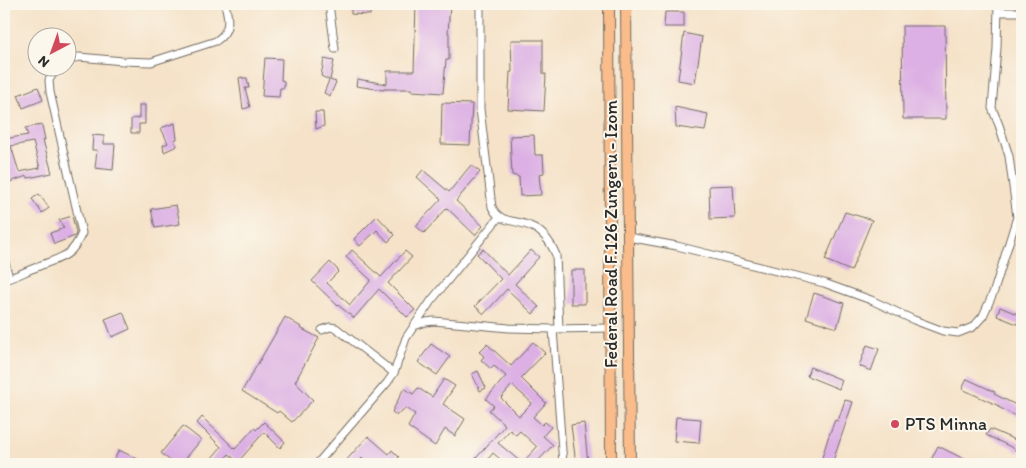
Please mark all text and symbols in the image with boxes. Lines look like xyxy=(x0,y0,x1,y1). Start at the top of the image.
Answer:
north arrow xyxy=(28,28,78,78)
text: N xyxy=(35,52,53,71)
street label: Federal Road F.126 Zungeru - Izom xyxy=(600,99,622,368)
place label: PTS Minna xyxy=(905,413,987,435)
marker: PTS Minna xyxy=(889,418,901,430)

